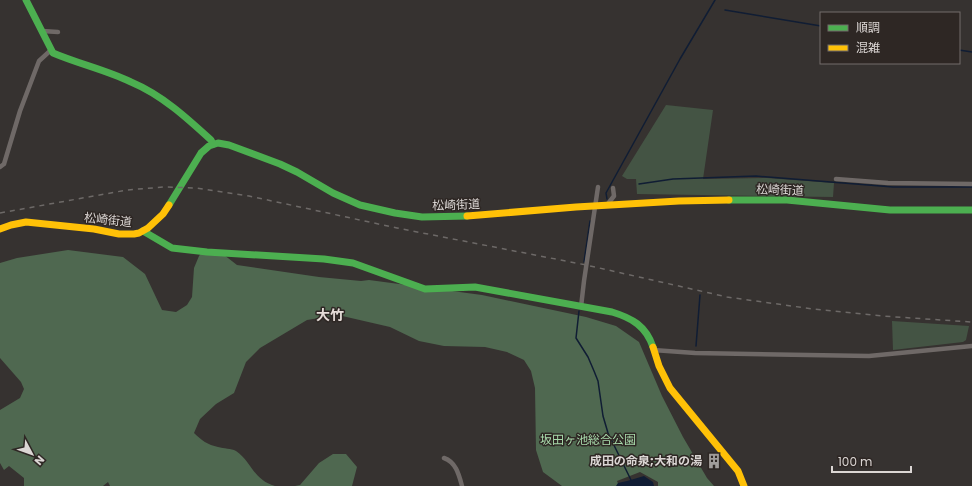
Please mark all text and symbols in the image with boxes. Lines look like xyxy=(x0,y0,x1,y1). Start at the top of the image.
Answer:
legend xyxy=(820,12,960,64)
text: 順調 xyxy=(856,19,880,36)
text: 混雑 xyxy=(856,39,880,56)
street label: 松崎街道 xyxy=(756,180,804,199)
street label: 松崎街道 xyxy=(432,195,480,214)
street label: 松崎街道 xyxy=(83,209,133,230)
district label: 大竹 xyxy=(316,305,344,325)
park label: 坂田ヶ池総合公園 xyxy=(540,431,636,448)
north arrow xyxy=(12,434,52,474)
scale bar xyxy=(832,448,911,474)
text: N xyxy=(31,452,48,469)
place label: 成田の命泉;大和の湯 xyxy=(590,452,702,469)
building icon: 成田の命泉;大和の湯 xyxy=(705,452,723,470)
text: 100 m xyxy=(838,453,872,470)

